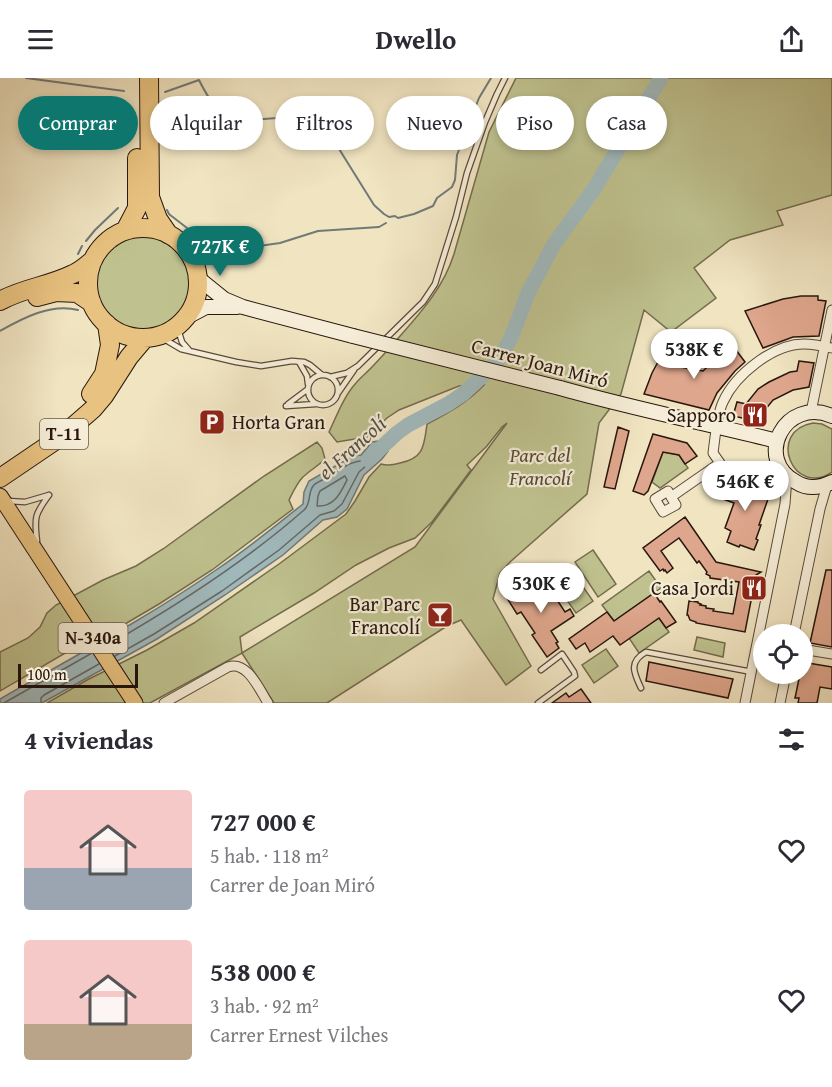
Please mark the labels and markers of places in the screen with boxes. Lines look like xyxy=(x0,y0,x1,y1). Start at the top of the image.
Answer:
pin: 727K € xyxy=(171,226,269,277)
pin: 538K € xyxy=(645,329,743,380)
place label: Sapporo xyxy=(667,400,736,429)
restaurant icon: Sapporo xyxy=(740,400,770,430)
parking icon: Horta Gran xyxy=(197,407,227,437)
place label: Horta Gran xyxy=(232,407,325,436)
pin: 546K € xyxy=(696,461,794,512)
pin: 530K € xyxy=(492,563,590,614)
place label: Casa Jordi xyxy=(651,573,734,602)
restaurant icon: Casa Jordi xyxy=(739,573,769,603)
place label: Bar Parc Francolí xyxy=(350,589,420,641)
bar icon: Bar Parc Francolí xyxy=(425,600,455,630)

